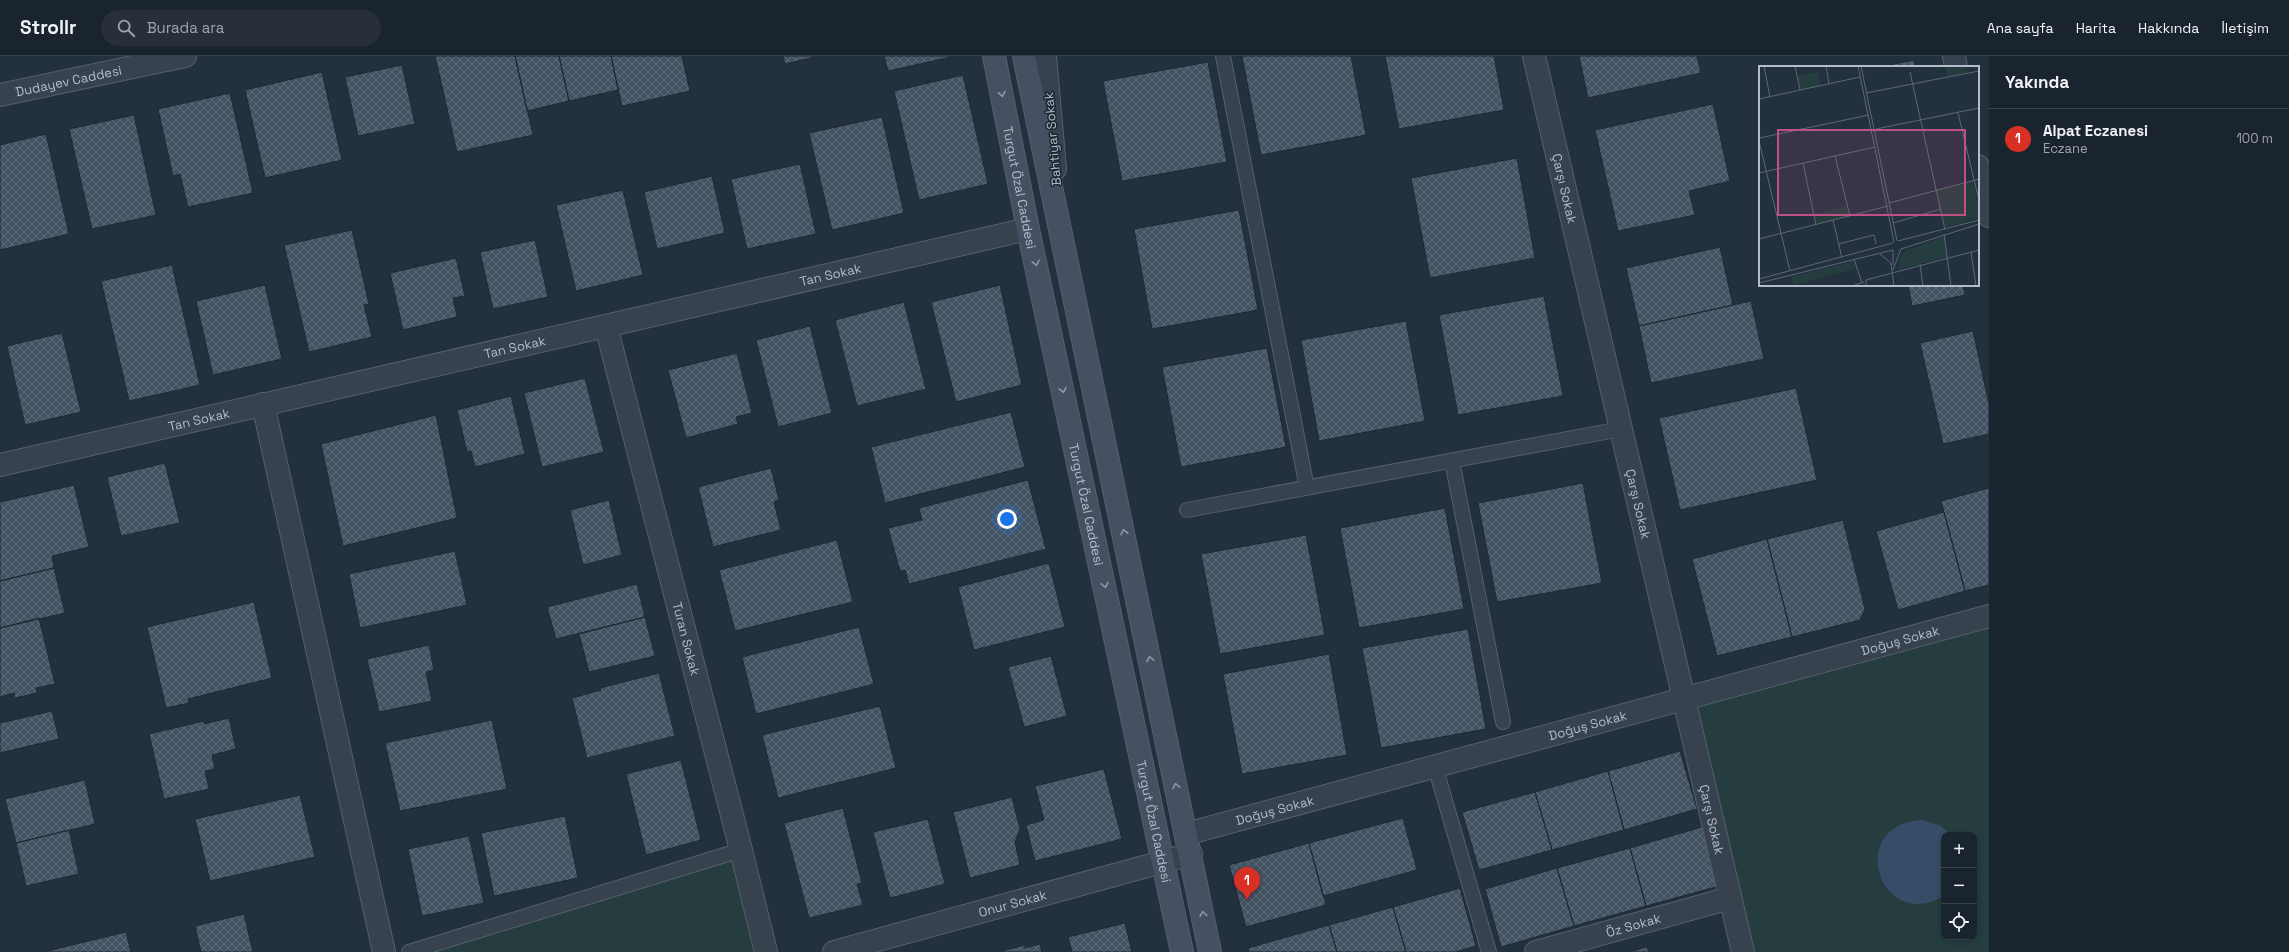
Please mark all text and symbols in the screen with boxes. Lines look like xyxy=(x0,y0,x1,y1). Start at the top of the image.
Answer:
search box xyxy=(101,10,381,46)
text: Strollr xyxy=(20,15,77,40)
icon: search xyxy=(115,17,137,39)
text: Burada ara xyxy=(147,18,224,37)
text: Ana sayfa xyxy=(1987,19,2054,37)
text: Harita xyxy=(2076,19,2116,37)
text: Hakkında xyxy=(2138,19,2199,37)
text: İletişim xyxy=(2221,19,2269,37)
street label: Dudayev Caddesi xyxy=(14,62,123,101)
inset map xyxy=(1759,66,1979,286)
text: Yakında xyxy=(2005,71,2069,93)
one-way arrow xyxy=(997,91,1005,97)
street label: Bahtiyar Sokak xyxy=(1040,91,1065,187)
text: Alpat Eczanesi xyxy=(2043,121,2148,140)
street label: Turgut Özal Caddesi xyxy=(999,125,1040,250)
text: 1 xyxy=(2015,130,2021,147)
text: 100 m xyxy=(2236,130,2273,147)
text: Eczane xyxy=(2043,140,2088,157)
street label: Çarşı Sokak xyxy=(1548,152,1581,225)
street label: Tan Sokak xyxy=(798,260,863,290)
one-way arrow xyxy=(1031,260,1039,266)
street label: Tan Sokak xyxy=(482,332,547,363)
one-way arrow xyxy=(1058,387,1066,393)
street label: Tan Sokak xyxy=(166,405,231,435)
street label: Turgut Özal Caddesi xyxy=(1065,442,1107,567)
street label: Çarşı Sokak xyxy=(1622,467,1654,541)
your location xyxy=(997,509,1017,529)
one-way arrow xyxy=(1120,529,1128,535)
one-way arrow xyxy=(1100,582,1108,589)
street label: Turan Sokak xyxy=(668,600,704,678)
street label: Doğuş Sokak xyxy=(1859,622,1941,659)
one-way arrow xyxy=(1146,656,1155,662)
street label: Doğuş Sokak xyxy=(1546,707,1629,744)
street label: Turgut Özal Caddesi xyxy=(1132,759,1175,884)
one-way arrow xyxy=(1173,783,1181,790)
street label: Çarşı Sokak xyxy=(1695,783,1728,856)
street label: Doğuş Sokak xyxy=(1234,792,1316,829)
map controls xyxy=(1941,832,1977,940)
button: + xyxy=(1941,832,1977,868)
pin: 1 xyxy=(1234,867,1260,900)
button: − xyxy=(1941,868,1977,904)
street label: Onur Sokak xyxy=(976,886,1049,921)
button: locate xyxy=(1941,904,1977,940)
street label: Öz Sokak xyxy=(1604,910,1663,941)
one-way arrow xyxy=(1199,911,1207,917)

